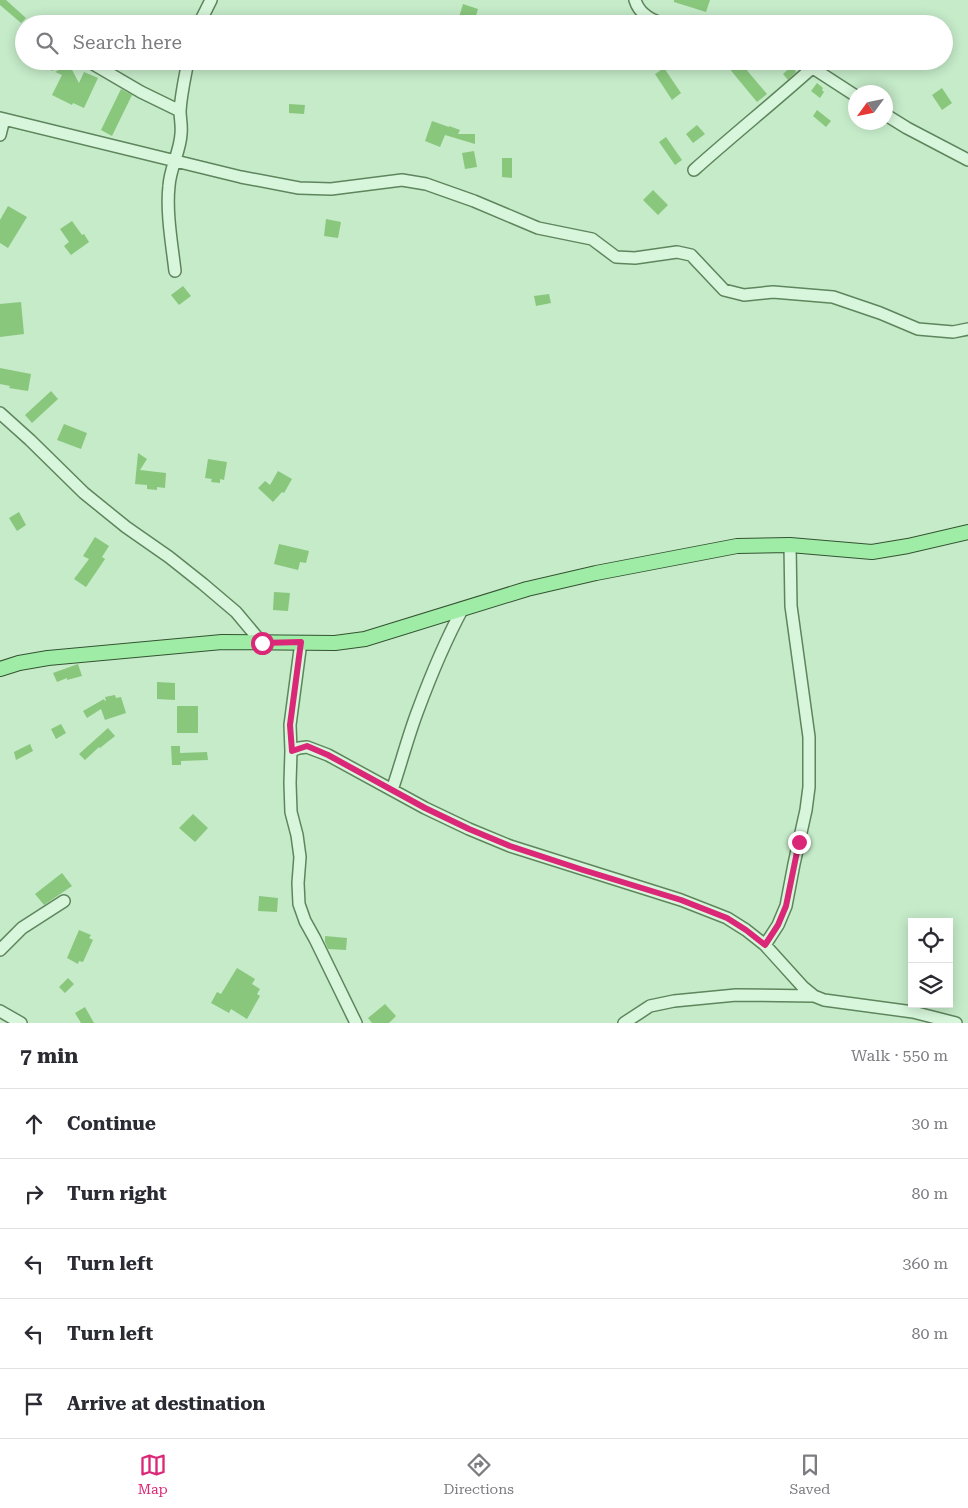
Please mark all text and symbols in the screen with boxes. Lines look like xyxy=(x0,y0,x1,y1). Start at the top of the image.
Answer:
search box xyxy=(15,15,953,70)
icon: search xyxy=(33,29,61,57)
text: Search here xyxy=(73,31,182,54)
north arrow xyxy=(848,85,893,130)
route start xyxy=(251,632,274,655)
route end xyxy=(788,831,811,854)
map controls xyxy=(908,918,953,1008)
button: locate xyxy=(908,918,953,963)
button: layers xyxy=(908,963,953,1008)
text: 7 min xyxy=(20,1044,78,1068)
text: Walk · 550 m xyxy=(851,1046,948,1065)
icon: ahead xyxy=(20,1110,48,1138)
text: Continue xyxy=(67,1112,156,1135)
text: 30 m xyxy=(911,1114,948,1133)
icon: right xyxy=(20,1180,48,1208)
text: Turn right xyxy=(67,1182,167,1205)
text: 80 m xyxy=(911,1184,948,1203)
icon: left xyxy=(20,1250,48,1278)
text: Turn left xyxy=(67,1252,153,1275)
text: 360 m xyxy=(902,1254,948,1273)
icon: left xyxy=(20,1320,48,1348)
text: Turn left xyxy=(67,1322,153,1345)
text: 80 m xyxy=(911,1324,948,1343)
icon: arrive xyxy=(20,1390,48,1418)
text: Arrive at destination xyxy=(67,1392,265,1415)
tab: Map xyxy=(138,1451,168,1497)
tab: Directions xyxy=(443,1451,514,1497)
tab: Saved xyxy=(790,1451,830,1497)

